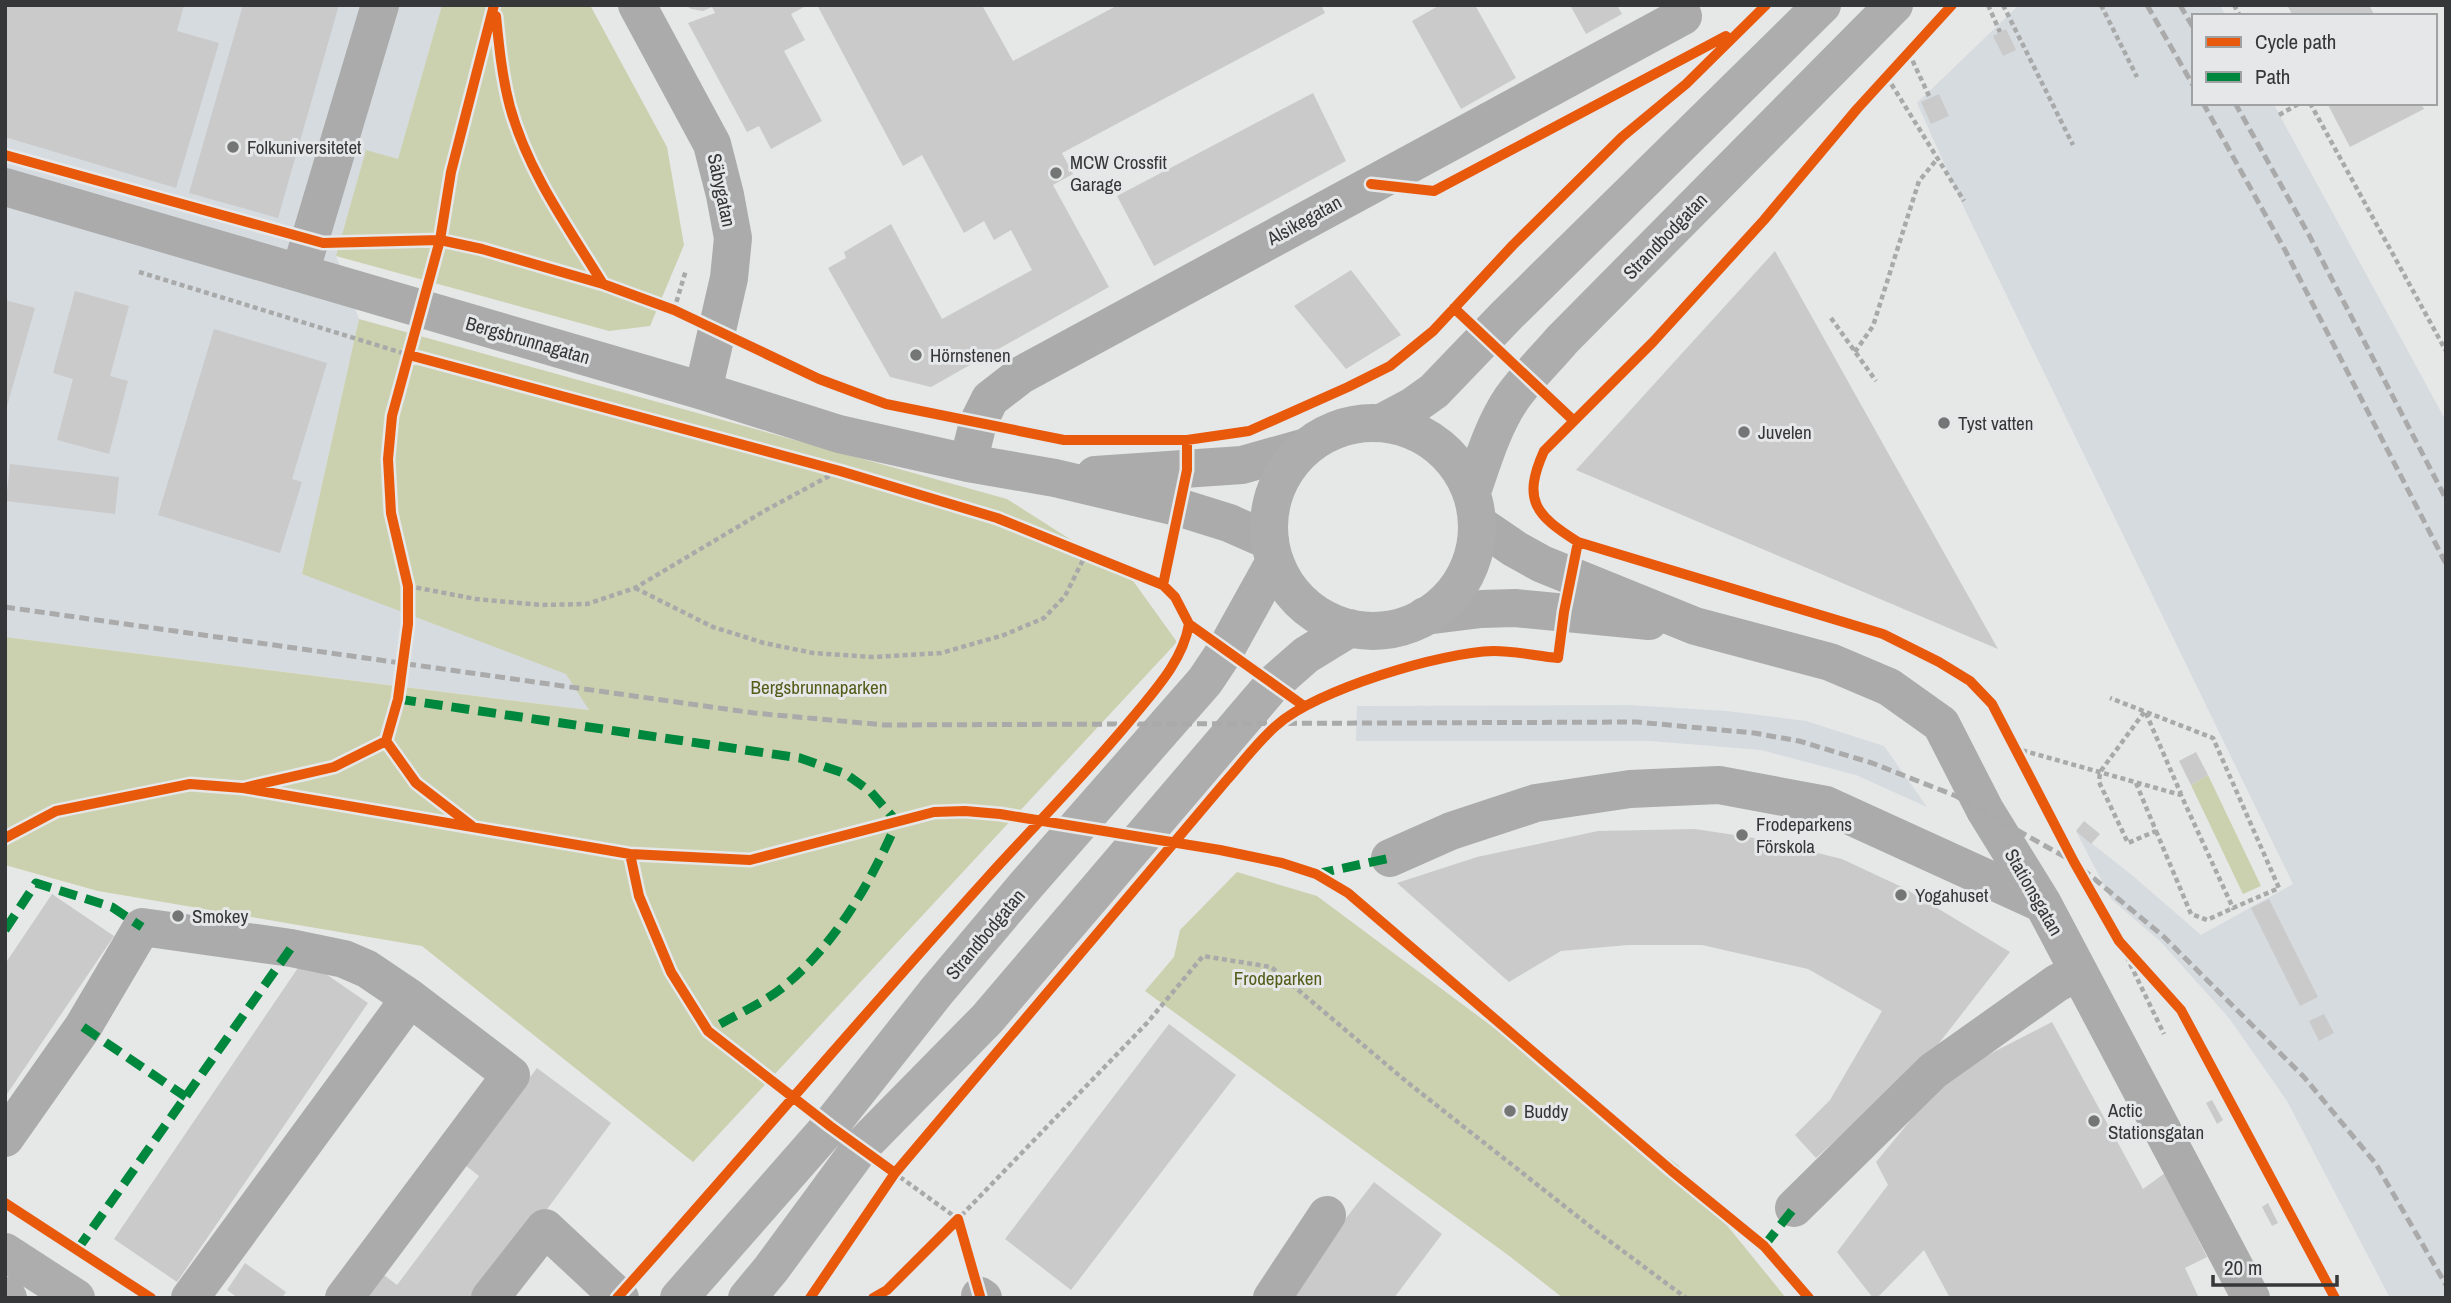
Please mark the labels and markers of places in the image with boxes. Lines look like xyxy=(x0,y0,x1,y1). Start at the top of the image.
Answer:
place label: Folkuniversitetet xyxy=(247,134,362,160)
marker: Folkuniversitetet xyxy=(225,139,241,155)
place label: MCW Crossfit Garage xyxy=(1070,149,1168,197)
marker: MCW Crossfit Garage xyxy=(1048,165,1064,181)
place label: Hörnstenen xyxy=(930,342,1011,368)
marker: Hörnstenen xyxy=(908,347,924,363)
place label: Tyst vatten xyxy=(1958,410,2033,436)
marker: Tyst vatten xyxy=(1936,415,1952,431)
place label: Juvelen xyxy=(1758,419,1812,445)
marker: Juvelen xyxy=(1736,424,1752,440)
place label: Frodeparkens Förskola xyxy=(1756,811,1852,859)
marker: Frodeparkens Förskola xyxy=(1734,827,1750,843)
place label: Yogahuset xyxy=(1915,882,1989,908)
marker: Yogahuset xyxy=(1893,887,1909,903)
place label: Smokey xyxy=(192,903,248,929)
marker: Smokey xyxy=(170,908,186,924)
place label: Actic Stationsgatan xyxy=(2107,1097,2204,1145)
place label: Buddy xyxy=(1524,1098,1568,1124)
marker: Buddy xyxy=(1502,1103,1518,1119)
marker: Actic Stationsgatan xyxy=(2086,1113,2102,1129)

